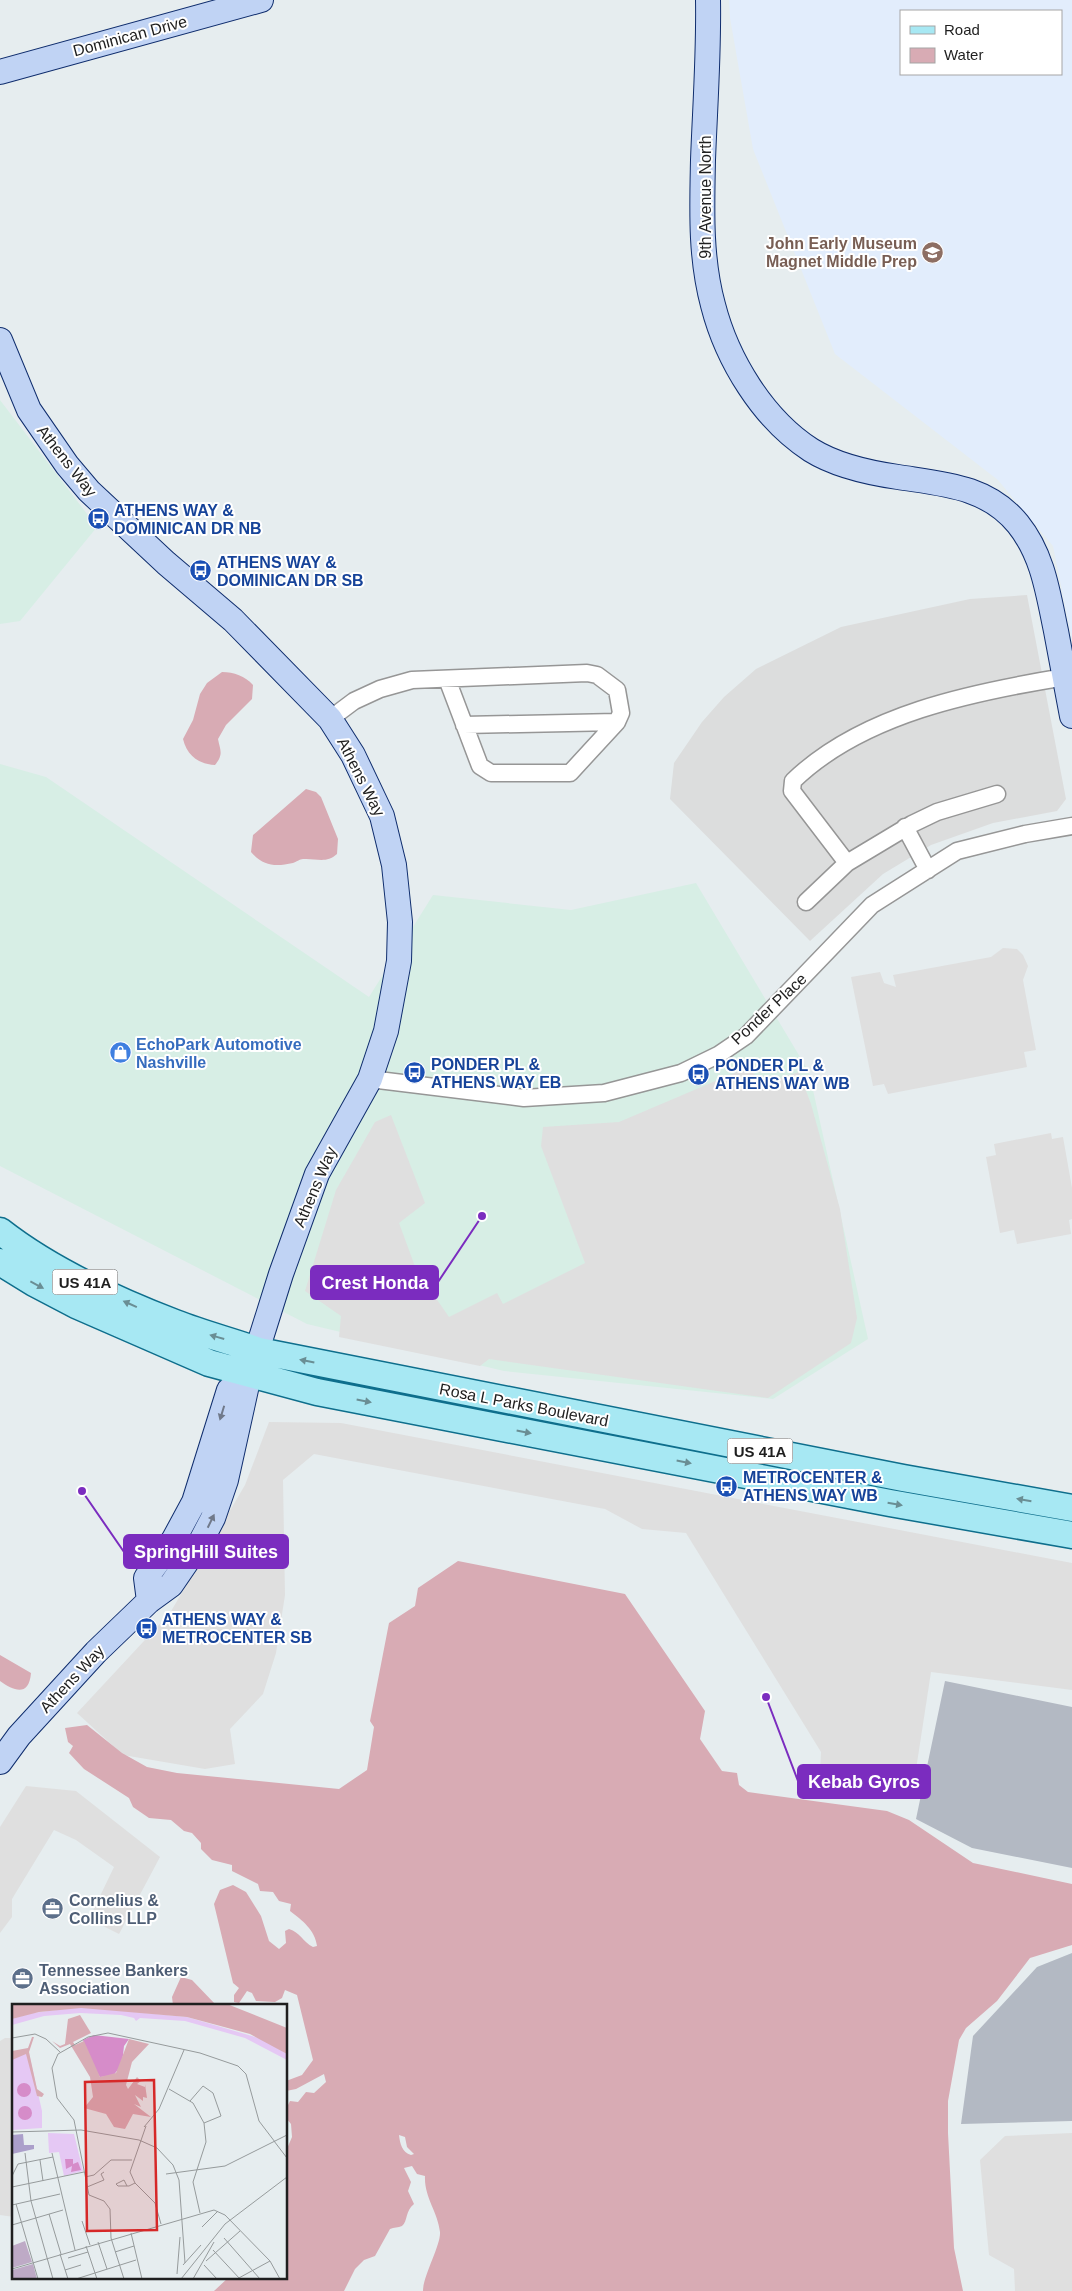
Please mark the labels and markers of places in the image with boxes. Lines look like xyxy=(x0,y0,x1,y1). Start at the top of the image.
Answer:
place label: John Early Museum Magnet Middle Prep xyxy=(766,235,917,270)
school or university icon: John Early Museum Magnet Middle Prep xyxy=(921,240,945,264)
place label: ATHENS WAY & DOMINICAN DR NB xyxy=(114,502,262,537)
bus stop icon: ATHENS WAY & DOMINICAN DR NB xyxy=(86,507,110,531)
place label: ATHENS WAY & DOMINICAN DR SB xyxy=(217,554,364,589)
bus stop icon: ATHENS WAY & DOMINICAN DR SB xyxy=(189,559,213,583)
place label: EchoPark Automotive Nashville xyxy=(136,1036,302,1071)
shop icon: EchoPark Automotive Nashville xyxy=(108,1041,132,1065)
place label: PONDER PL & ATHENS WAY EB xyxy=(431,1056,561,1091)
place label: PONDER PL & ATHENS WAY WB xyxy=(715,1057,850,1092)
bus stop icon: PONDER PL & ATHENS WAY EB xyxy=(403,1061,427,1085)
bus stop icon: PONDER PL & ATHENS WAY WB xyxy=(687,1062,711,1086)
callout: Crest Honda xyxy=(311,1266,438,1299)
place label: METROCENTER & ATHENS WAY WB xyxy=(743,1469,883,1504)
bus stop icon: METROCENTER & ATHENS WAY WB xyxy=(715,1474,739,1498)
callout: SpringHill Suites xyxy=(124,1535,288,1568)
place label: ATHENS WAY & METROCENTER SB xyxy=(162,1611,312,1646)
bus stop icon: ATHENS WAY & METROCENTER SB xyxy=(134,1616,158,1640)
callout: Kebab Gyros xyxy=(798,1765,930,1798)
place label: Cornelius & Collins LLP xyxy=(69,1892,159,1927)
office icon: Cornelius & Collins LLP xyxy=(41,1897,65,1921)
place label: Tennessee Bankers Association xyxy=(39,1962,188,1997)
office icon: Tennessee Bankers Association xyxy=(11,1967,35,1991)

